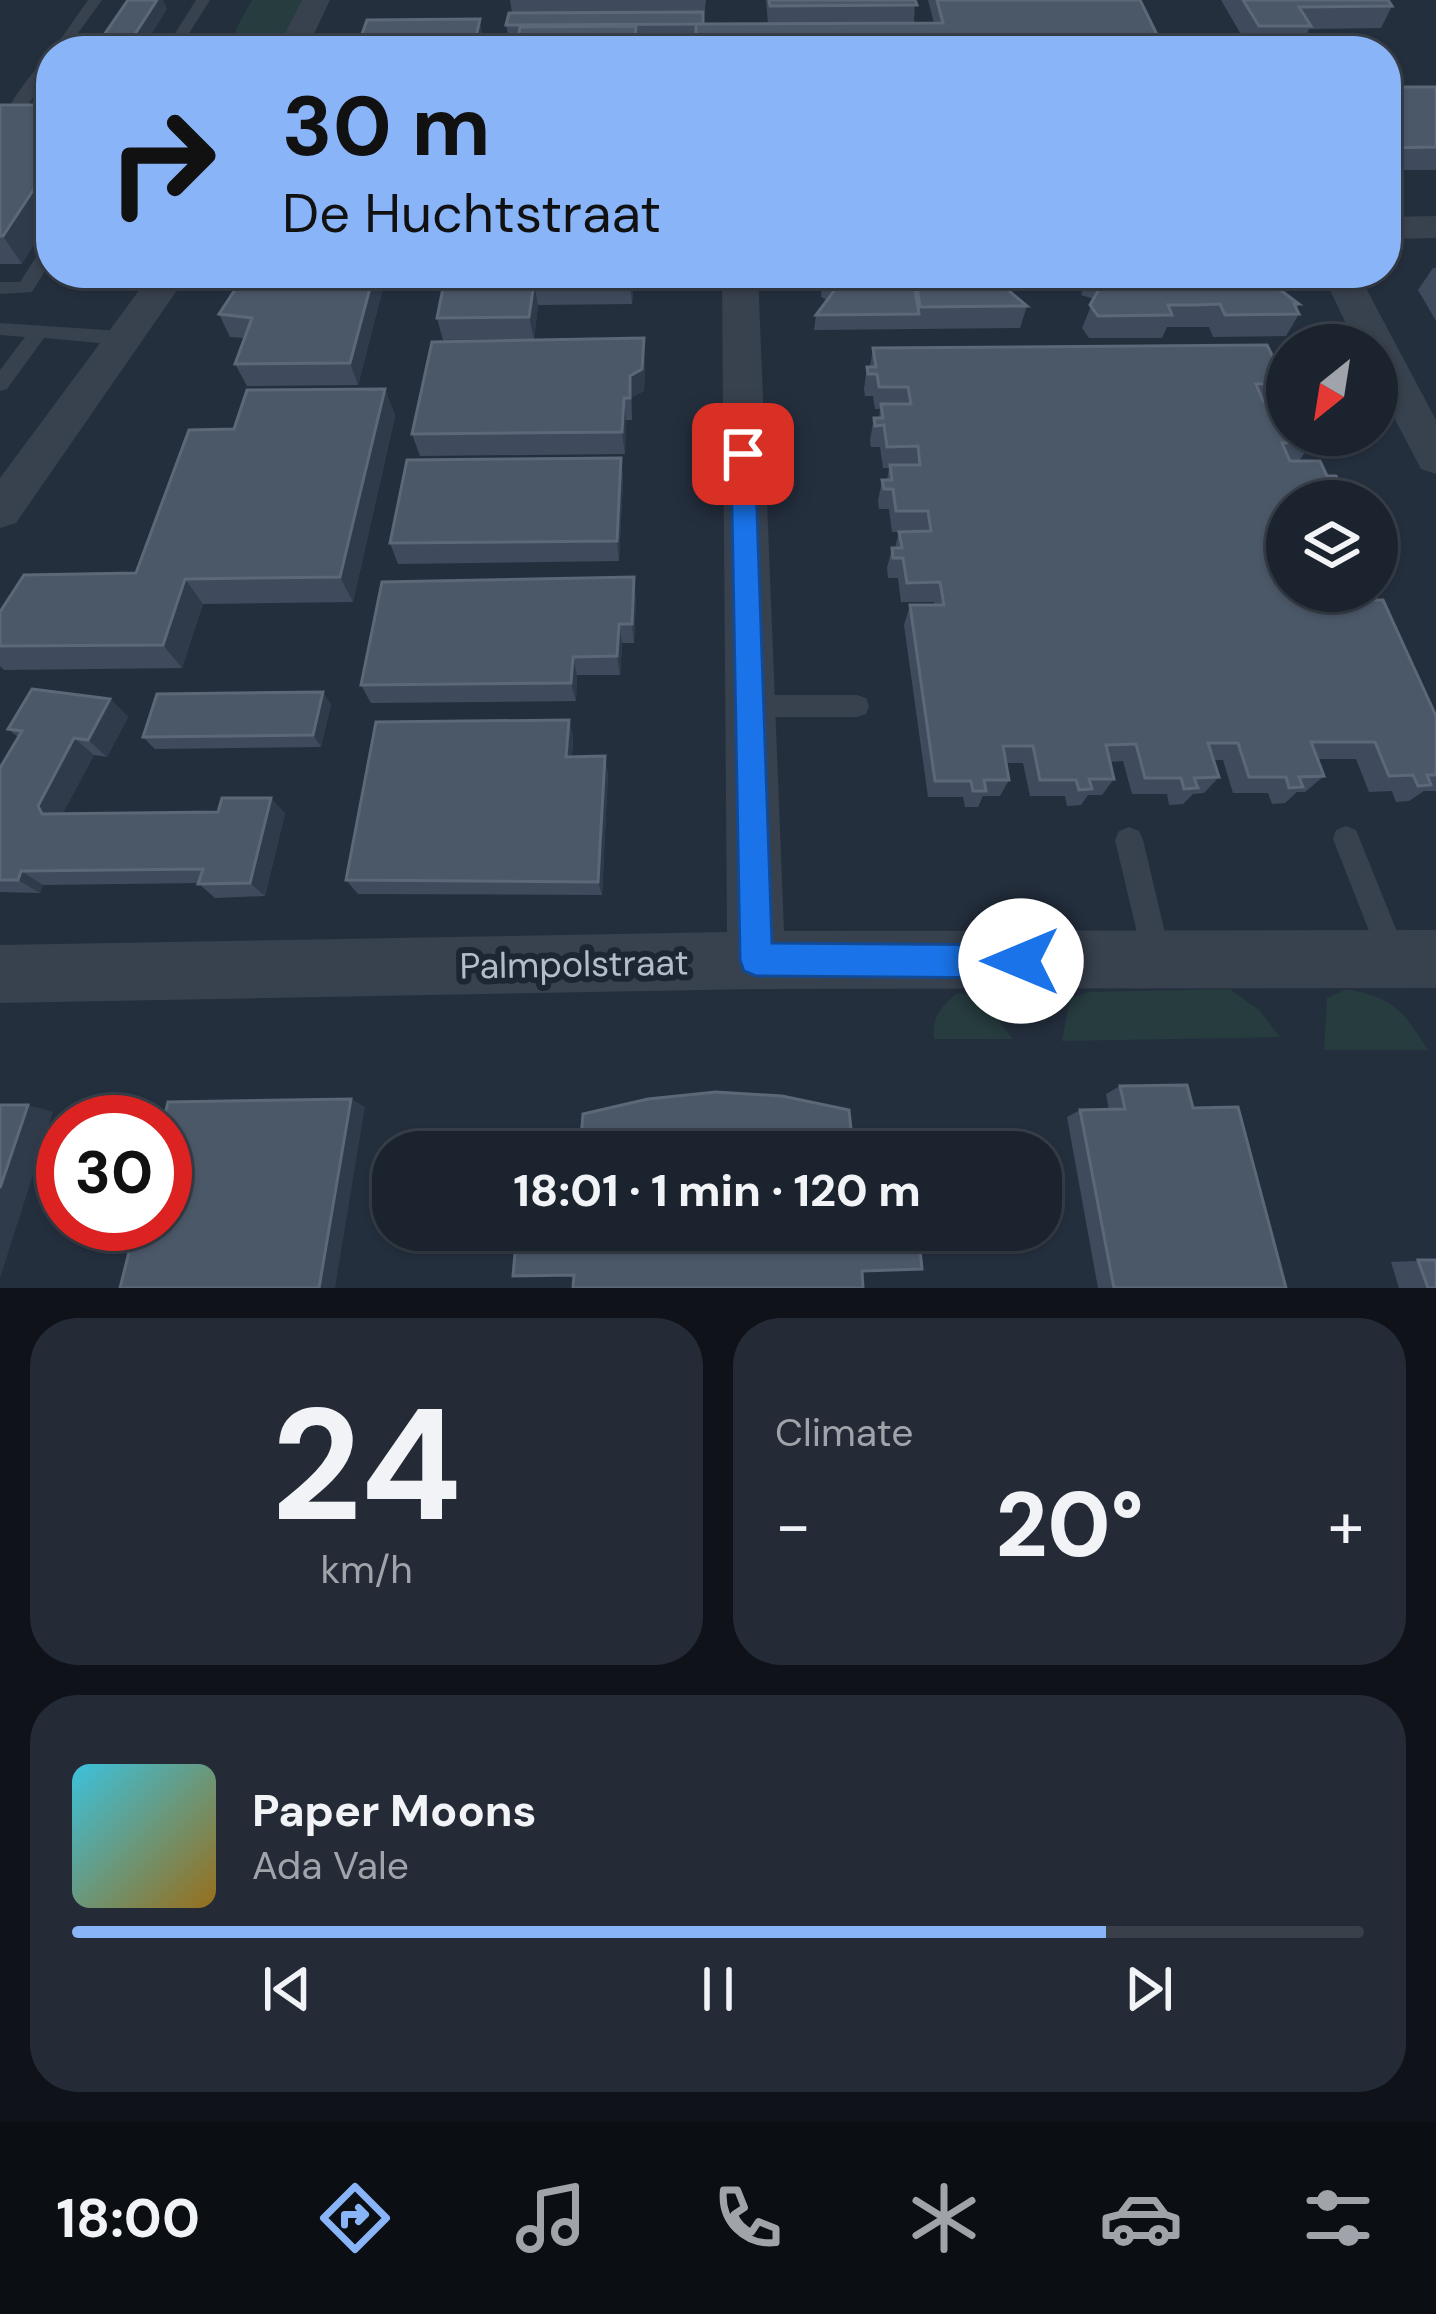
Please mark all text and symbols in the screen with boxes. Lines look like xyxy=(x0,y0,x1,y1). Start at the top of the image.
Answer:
text: 30 m xyxy=(282,72,491,181)
icon: right xyxy=(84,84,240,240)
text: De Huchtstraat xyxy=(282,178,661,249)
north arrow xyxy=(1266,324,1398,456)
map controls xyxy=(1266,324,1398,612)
pin xyxy=(692,403,794,505)
icon: arrive xyxy=(710,421,776,487)
button: layers xyxy=(1266,480,1398,612)
position arrow xyxy=(958,898,1084,1024)
street label: Palmpolstraat xyxy=(459,939,689,989)
speed limit sign: 30 xyxy=(36,1095,192,1251)
text: 18:01 · 1 min · 120 m xyxy=(513,1161,921,1220)
text: 24 xyxy=(271,1364,462,1567)
text: Climate xyxy=(775,1407,913,1458)
text: 20° xyxy=(995,1467,1144,1584)
text: − xyxy=(775,1483,811,1568)
text: + xyxy=(1328,1483,1364,1568)
text: km/h xyxy=(320,1544,413,1595)
text: Paper Moons xyxy=(252,1781,537,1840)
text: Ada Vale xyxy=(252,1840,409,1891)
icon: previous xyxy=(254,1956,320,2022)
icon: pause xyxy=(685,1956,751,2022)
icon: next xyxy=(1116,1956,1182,2022)
icon: directions xyxy=(313,2176,397,2260)
icon: music xyxy=(509,2176,593,2260)
icon: phone xyxy=(706,2176,790,2260)
icon: climate xyxy=(902,2176,986,2260)
icon: car xyxy=(1099,2176,1183,2260)
icon: filters xyxy=(1296,2176,1380,2260)
text: 18:00 xyxy=(56,2183,200,2254)

